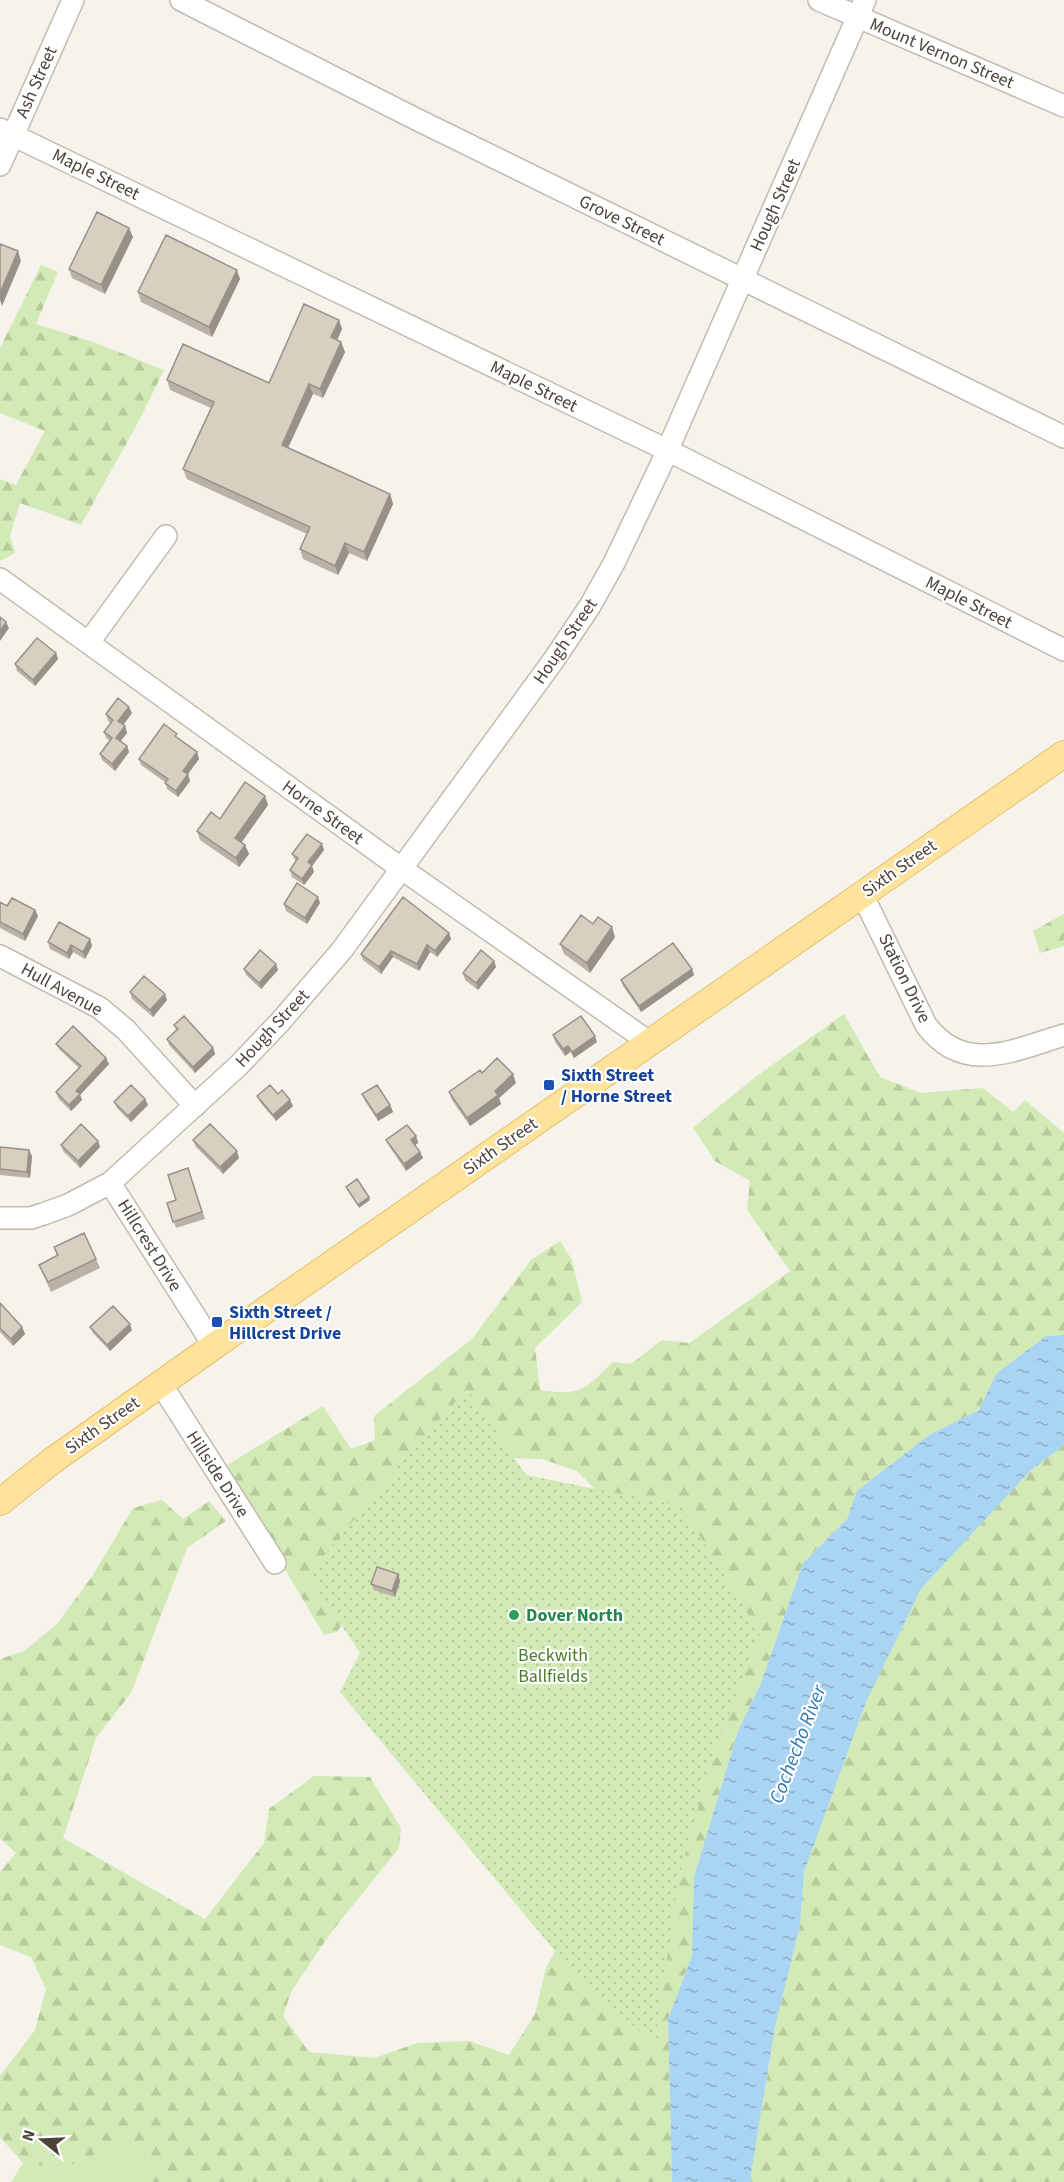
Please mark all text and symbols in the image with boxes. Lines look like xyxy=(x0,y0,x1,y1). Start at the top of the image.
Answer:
street label: Mount Vernon Street xyxy=(866,12,1018,95)
street label: Ash Street xyxy=(10,42,63,122)
street label: Maple Street xyxy=(48,143,144,206)
street label: Hough Street xyxy=(744,155,807,255)
street label: Grove Street xyxy=(575,189,669,252)
street label: Maple Street xyxy=(486,355,582,418)
street label: Maple Street xyxy=(921,570,1016,635)
street label: Hough Street xyxy=(527,593,603,689)
street label: Horne Street xyxy=(277,774,369,851)
street label: Sixth Street xyxy=(857,833,942,903)
street label: Station Drive xyxy=(872,929,937,1027)
street label: Hull Avenue xyxy=(16,957,107,1022)
street label: Hough Street xyxy=(230,984,315,1073)
place label: Sixth Street / Horne Street xyxy=(561,1063,672,1109)
marker: Sixth Street / Horne Street xyxy=(542,1078,556,1092)
street label: Sixth Street xyxy=(458,1111,543,1181)
street label: Hillcrest Drive xyxy=(111,1194,188,1296)
place label: Sixth Street / Hillcrest Drive xyxy=(229,1300,341,1346)
marker: Sixth Street / Hillcrest Drive xyxy=(210,1315,224,1329)
street label: Sixth Street xyxy=(60,1390,145,1460)
street label: Hillside Drive xyxy=(180,1426,255,1523)
place label: Dover North xyxy=(526,1603,623,1628)
marker: Dover North xyxy=(507,1608,521,1622)
park label: Beckwith Ballfields xyxy=(518,1643,588,1689)
water label: Cochecho River xyxy=(763,1680,834,1808)
north arrow xyxy=(12,2110,72,2170)
text: N xyxy=(17,2127,41,2144)

